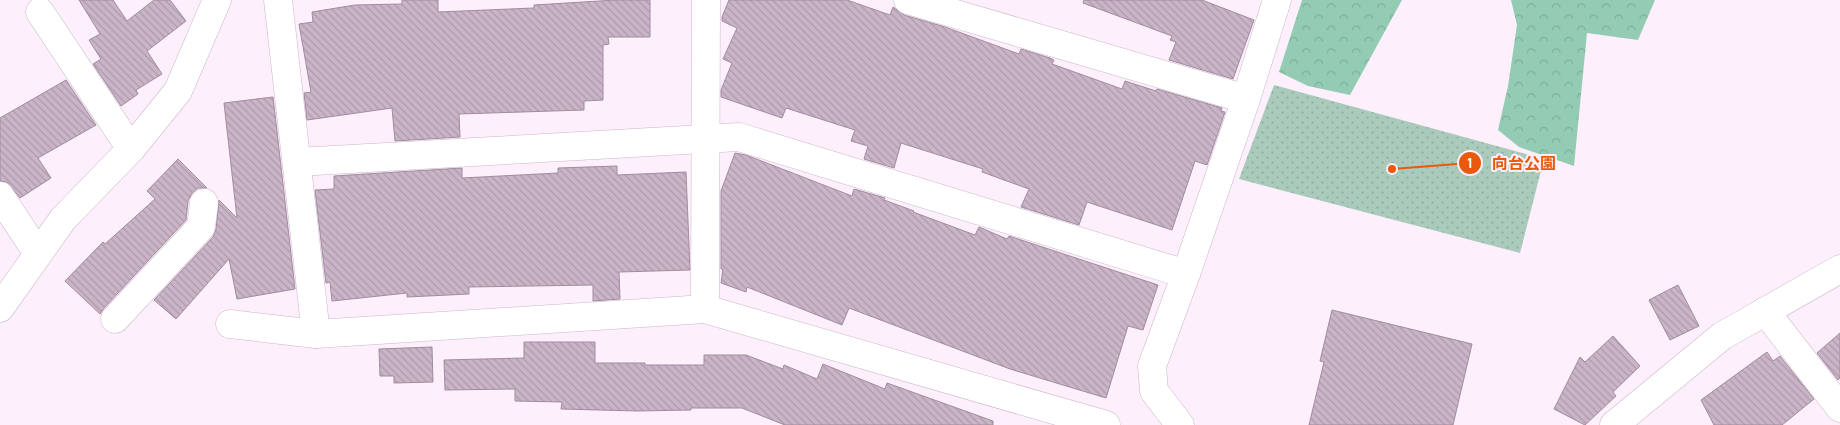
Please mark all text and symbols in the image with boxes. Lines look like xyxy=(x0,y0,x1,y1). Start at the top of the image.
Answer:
callout: 向台公園 xyxy=(1457,147,1566,178)
text: 1 xyxy=(1467,154,1473,172)
text: 向台公園 xyxy=(1492,154,1556,173)

